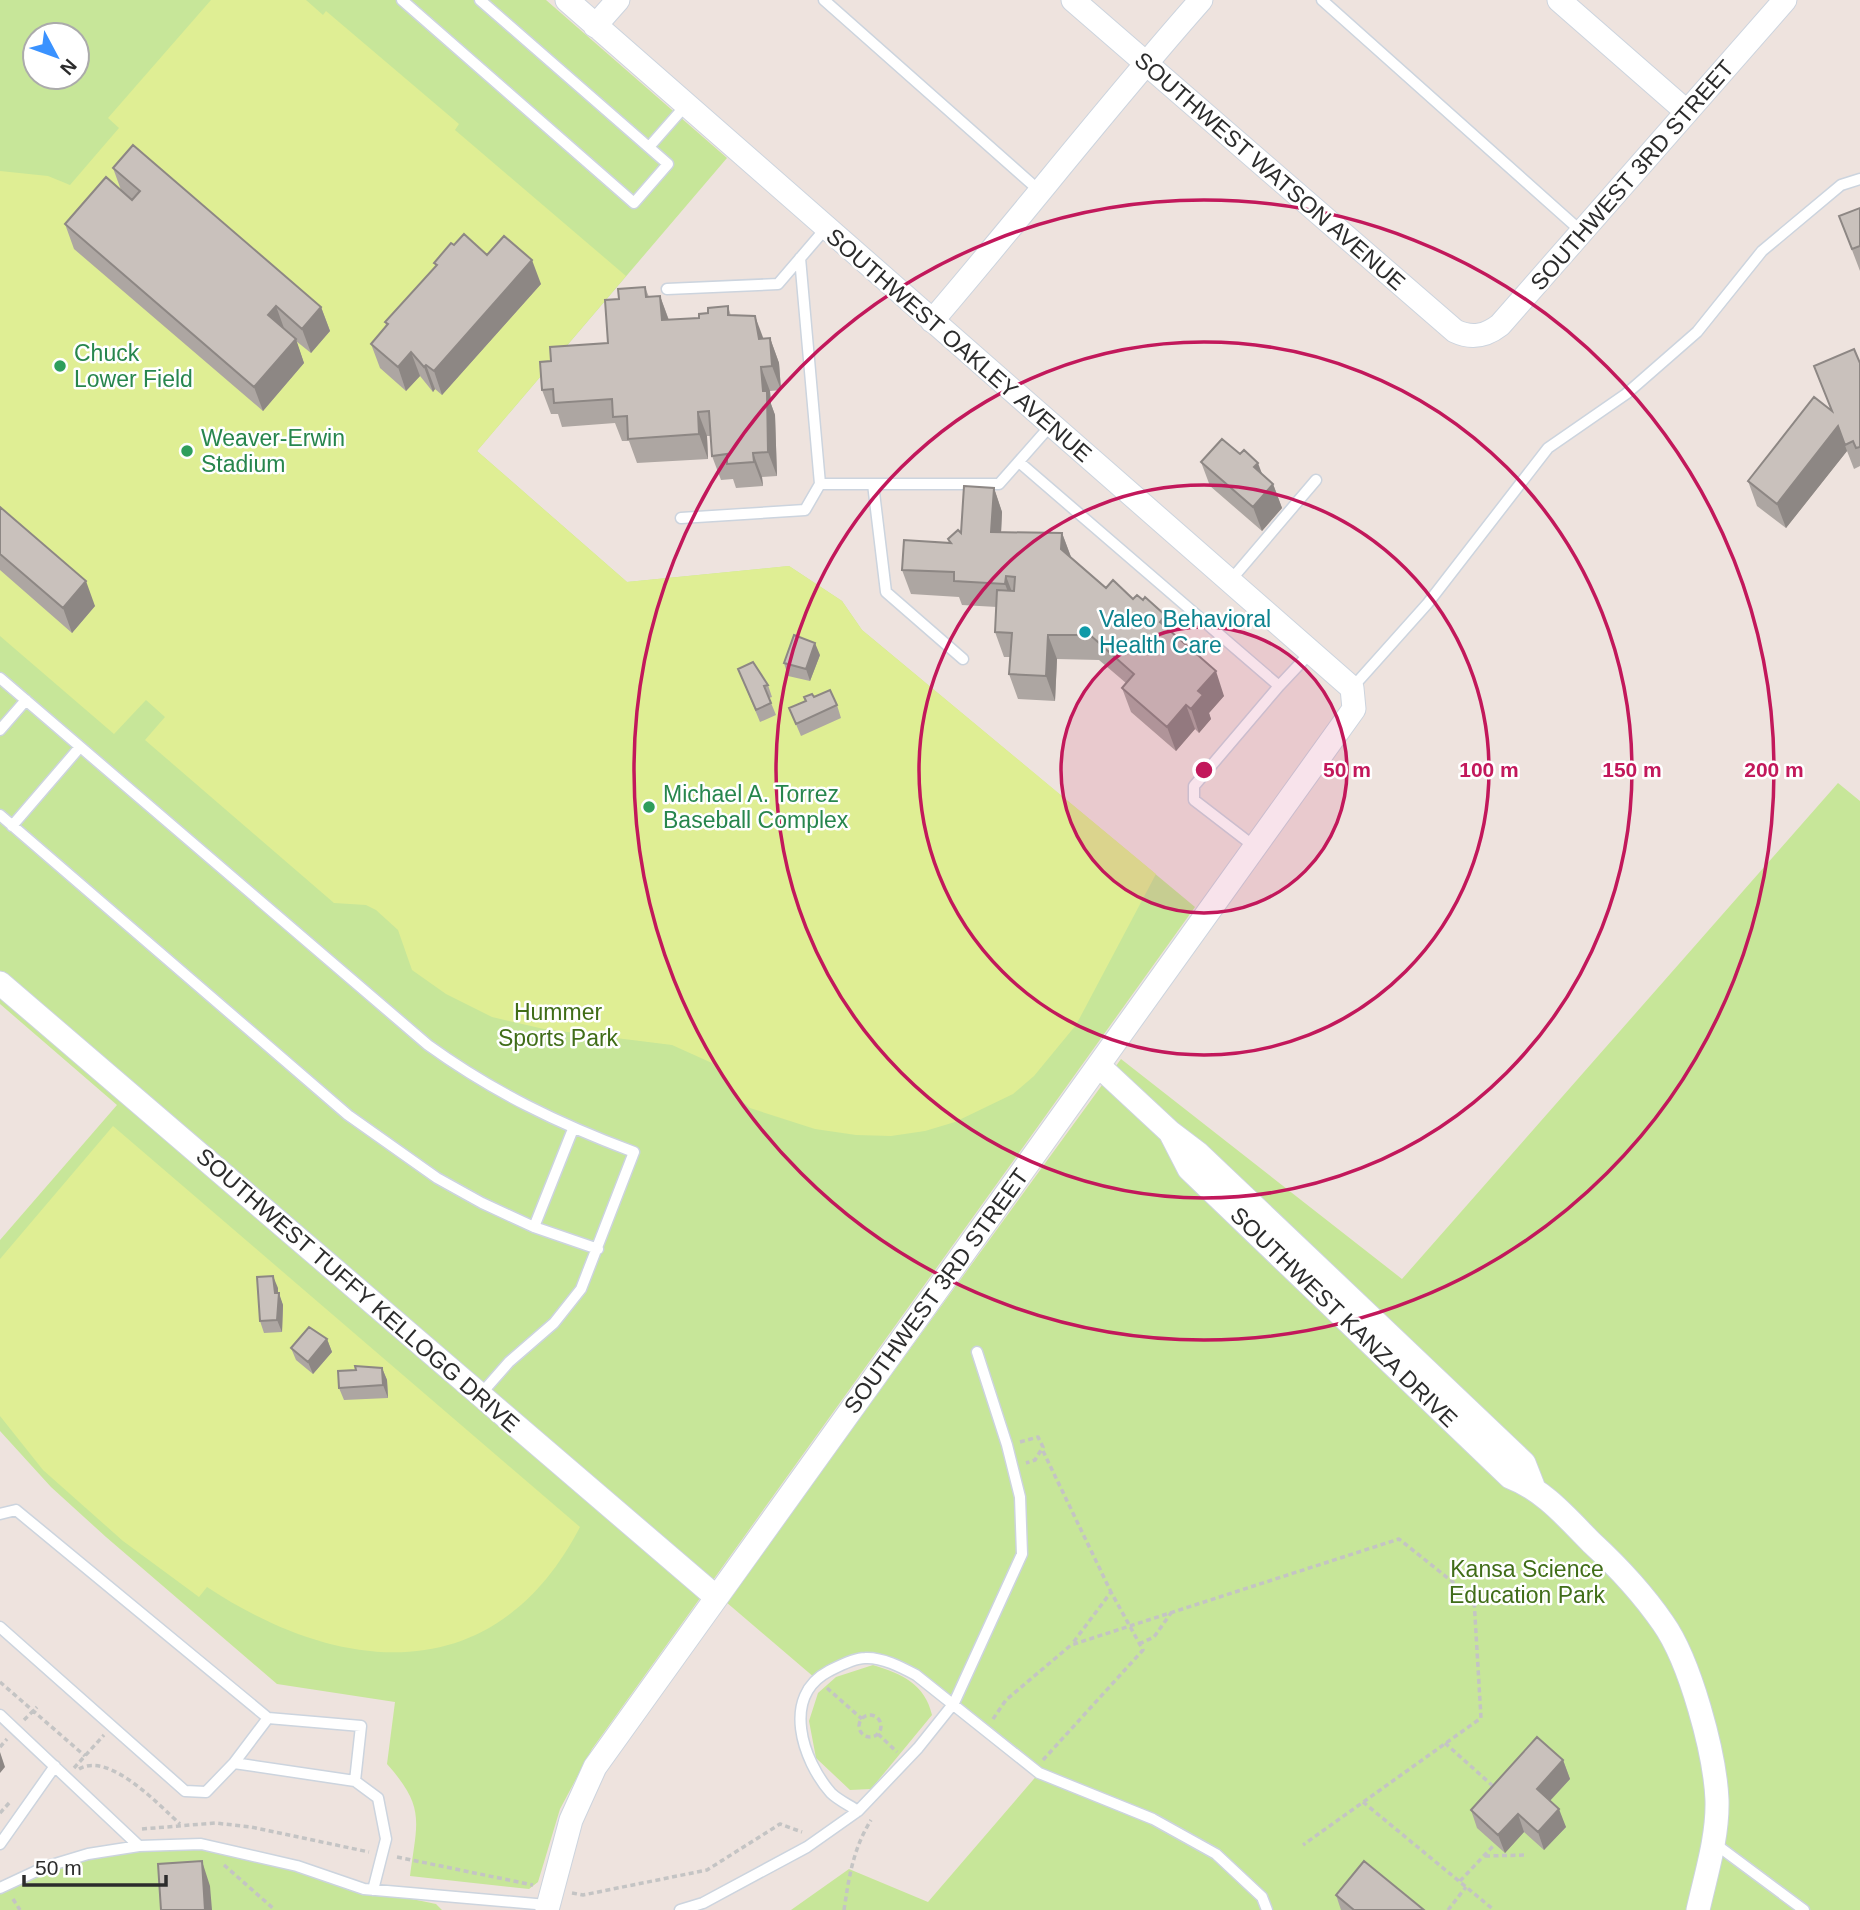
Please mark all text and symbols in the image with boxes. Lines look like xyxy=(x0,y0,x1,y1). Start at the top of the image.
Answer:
north arrow xyxy=(21,21,91,91)
street label: SOUTHWEST WATSON AVENUE xyxy=(1130,47,1410,295)
text: N xyxy=(56,55,81,79)
street label: SOUTHWEST 3RD STREET xyxy=(1525,55,1739,295)
street label: SOUTHWEST OAKLEY AVENUE xyxy=(821,223,1097,467)
place label: Chuck Lower Field xyxy=(74,340,193,392)
marker: Chuck Lower Field xyxy=(52,358,68,374)
place label: Weaver-Erwin Stadium xyxy=(201,425,345,477)
marker: Weaver-Erwin Stadium xyxy=(179,443,195,459)
place label: Valeo Behavioral Health Care xyxy=(1099,606,1271,658)
marker: Valeo Behavioral Health Care xyxy=(1077,624,1093,640)
centre of rings xyxy=(1192,758,1216,782)
text: 50 m xyxy=(1323,758,1371,781)
text: 100 m xyxy=(1459,758,1519,781)
text: 150 m xyxy=(1602,758,1662,781)
text: 200 m xyxy=(1744,758,1804,781)
place label: Michael A. Torrez Baseball Complex xyxy=(663,781,849,833)
marker: Michael A. Torrez Baseball Complex xyxy=(641,799,657,815)
park label: Hummer Sports Park xyxy=(498,999,619,1051)
street label: SOUTHWEST TUFFY KELLOGG DRIVE xyxy=(191,1143,525,1437)
street label: SOUTHWEST 3RD STREET xyxy=(838,1164,1034,1418)
street label: SOUTHWEST KANZA DRIVE xyxy=(1225,1202,1463,1432)
park label: Kansa Science Education Park xyxy=(1449,1556,1605,1608)
scale bar xyxy=(24,1843,166,1887)
text: 50 m xyxy=(35,1856,82,1879)

